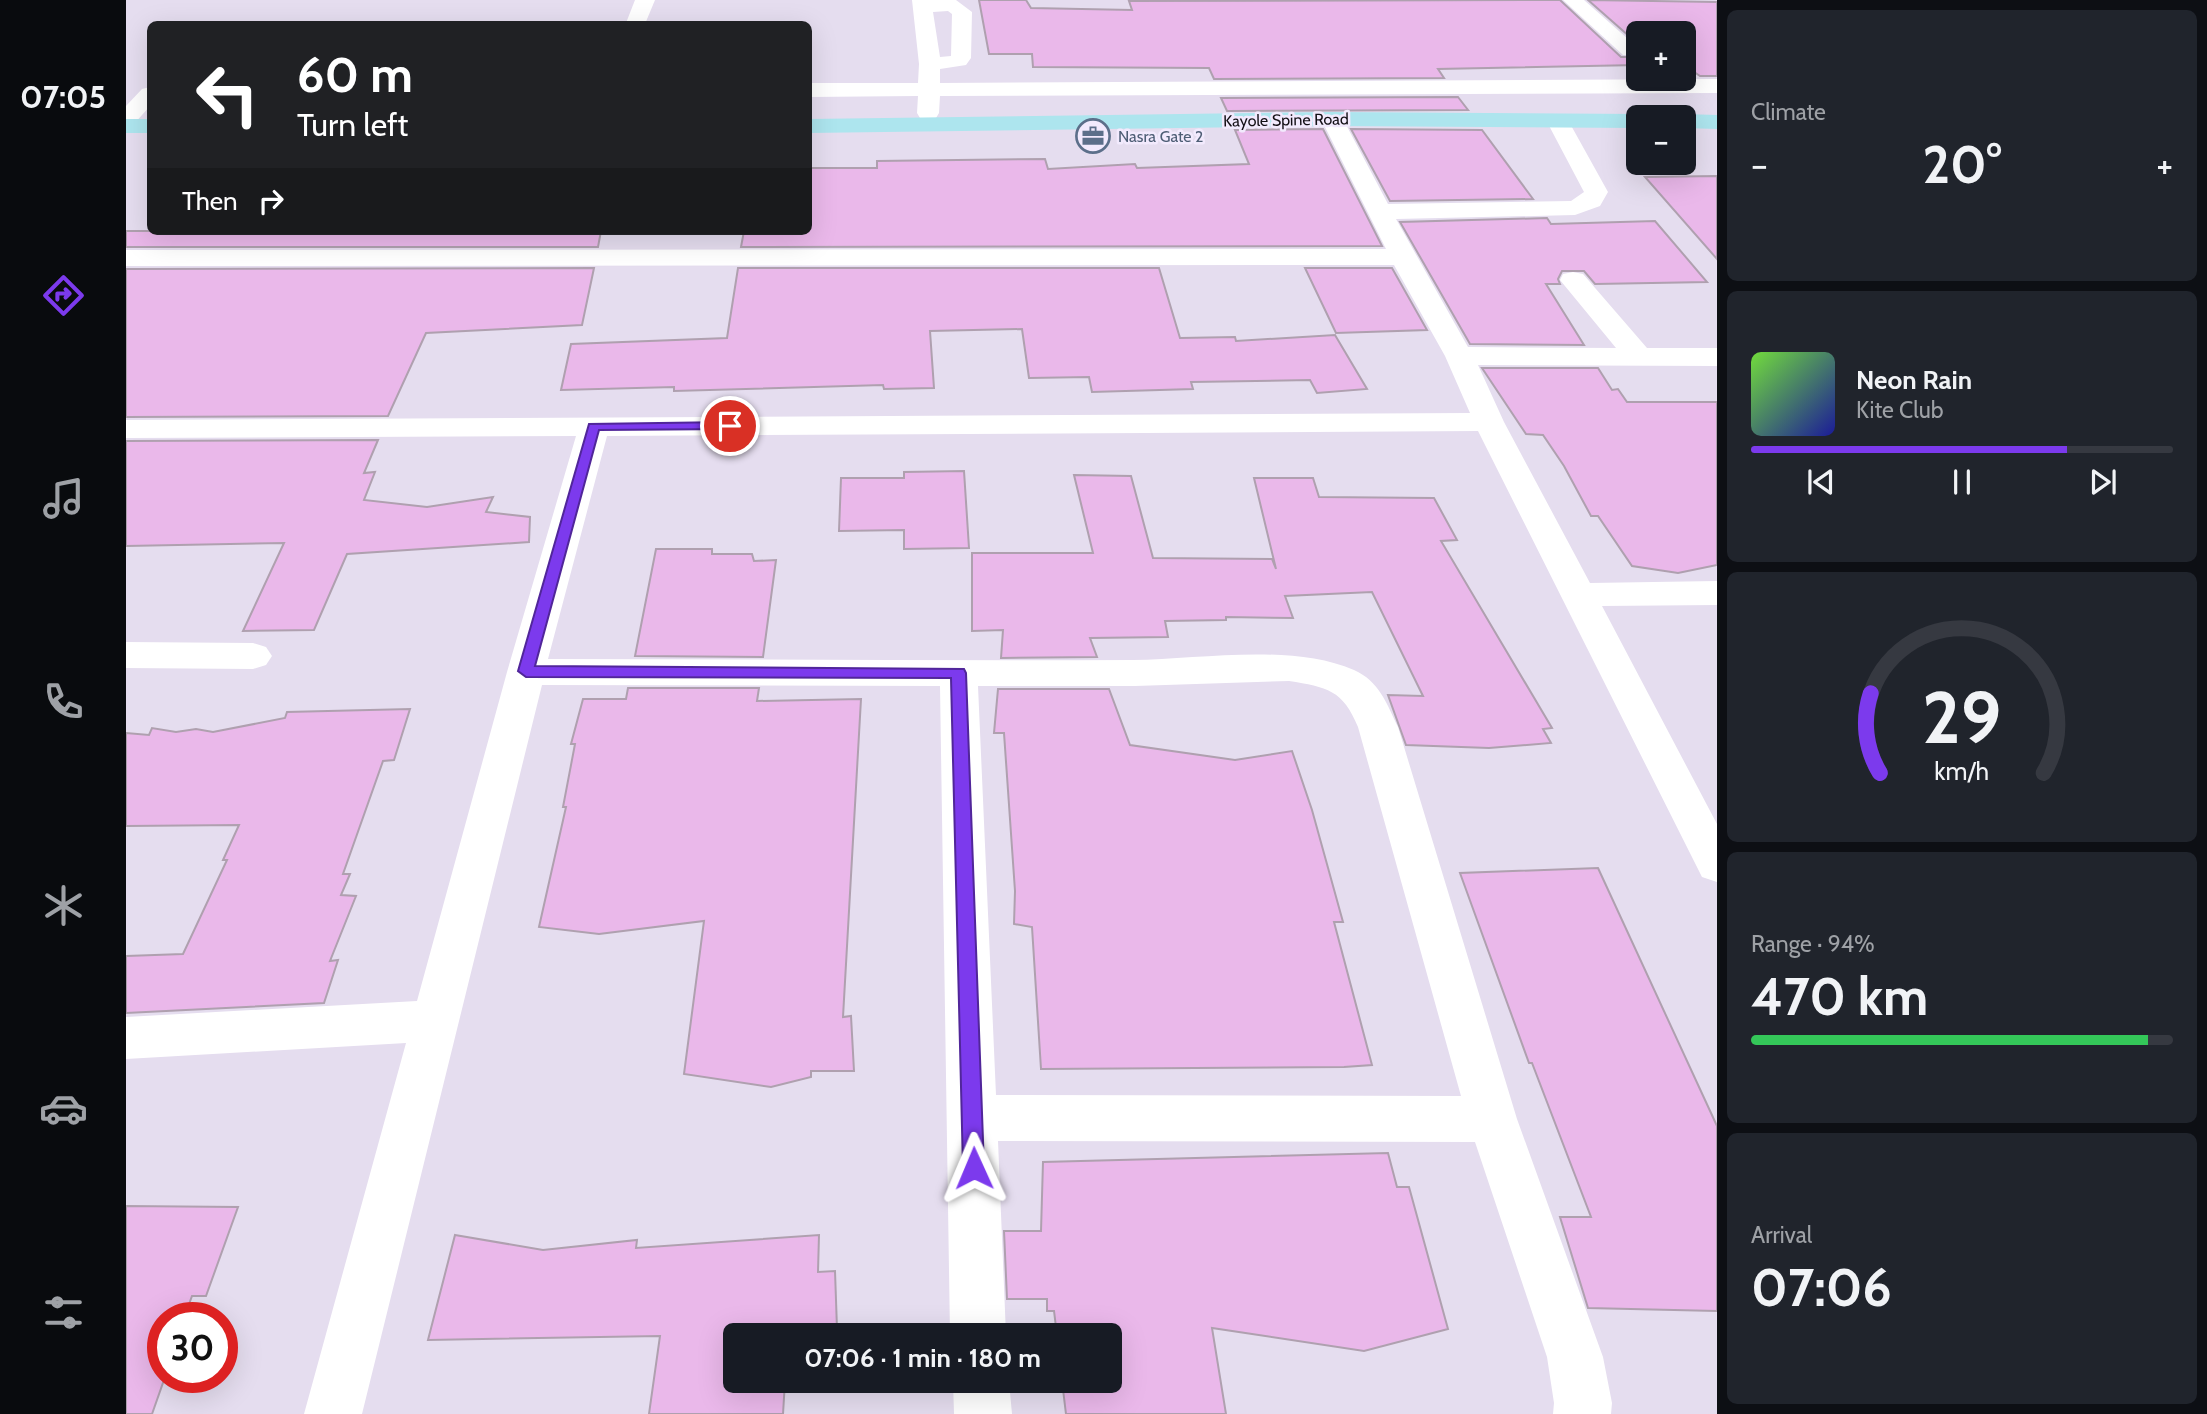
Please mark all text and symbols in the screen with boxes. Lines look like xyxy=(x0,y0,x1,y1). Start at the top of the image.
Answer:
map controls xyxy=(1626,21,1696,175)
button: + xyxy=(1626,21,1696,91)
text: 60 m xyxy=(297,45,413,104)
icon: left xyxy=(182,49,273,140)
text: 07:05 xyxy=(20,77,106,116)
text: Climate xyxy=(1751,98,1826,126)
text: Turn left xyxy=(297,105,408,144)
button: − xyxy=(1626,105,1696,175)
street label: Kayole Spine Road xyxy=(1223,109,1349,131)
office icon: Nasra Gate 2 xyxy=(1074,117,1112,155)
place label: Nasra Gate 2 xyxy=(1118,127,1203,146)
text: 20° xyxy=(1922,133,2002,196)
text: − xyxy=(1751,141,1768,188)
text: + xyxy=(2156,141,2173,188)
icon: right xyxy=(252,182,290,220)
text: Then xyxy=(182,185,238,217)
icon: directions xyxy=(39,271,88,320)
text: Neon Rain xyxy=(1856,364,1972,396)
pin xyxy=(700,396,760,456)
text: Kite Club xyxy=(1856,396,1943,424)
icon: arrive xyxy=(711,407,749,445)
icon: previous xyxy=(1802,463,1840,501)
icon: pause xyxy=(1943,463,1981,501)
icon: next xyxy=(2084,463,2122,501)
icon: music xyxy=(39,474,88,523)
text: 29 xyxy=(1922,673,2002,761)
icon: phone xyxy=(39,677,88,726)
text: km/h xyxy=(1935,756,1989,786)
icon: climate xyxy=(39,881,88,930)
text: Range · 94% xyxy=(1751,930,1875,958)
text: 470 km xyxy=(1751,965,1928,1028)
icon: car xyxy=(39,1084,88,1133)
position arrow xyxy=(937,1131,1011,1205)
text: Arrival xyxy=(1751,1221,1812,1249)
text: 07:06 xyxy=(1751,1256,1892,1319)
icon: filters xyxy=(39,1288,88,1337)
speed limit sign: 30 xyxy=(147,1302,238,1393)
text: 07:06 · 1 min · 180 m xyxy=(804,1342,1041,1374)

